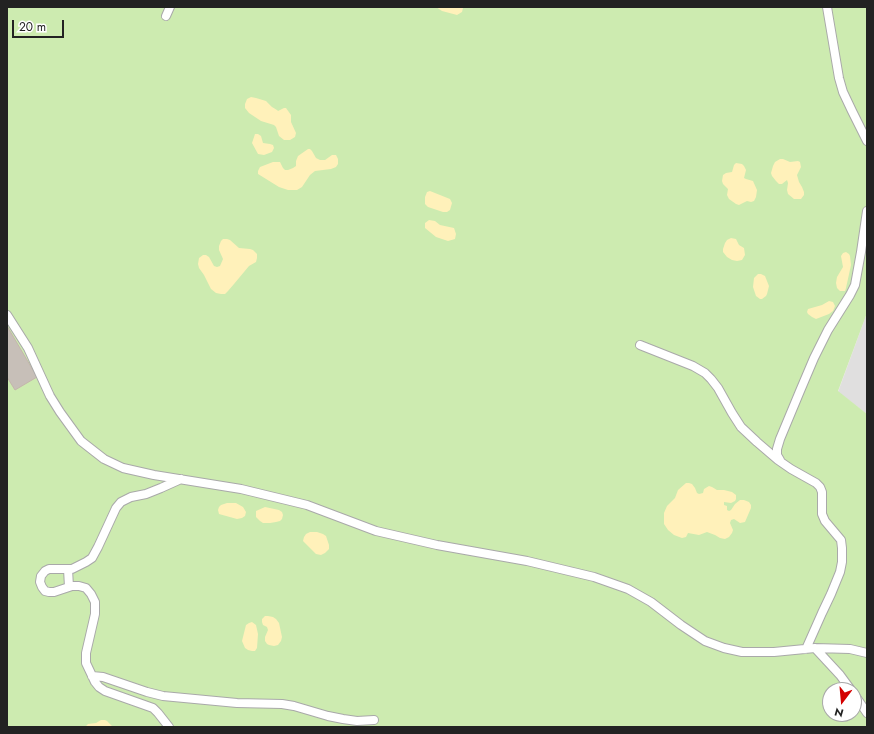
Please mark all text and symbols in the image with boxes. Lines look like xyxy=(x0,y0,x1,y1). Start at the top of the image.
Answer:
scale bar xyxy=(14,12,66,38)
text: 20 m xyxy=(19,18,46,36)
north arrow xyxy=(822,682,862,722)
text: N xyxy=(833,704,845,721)

